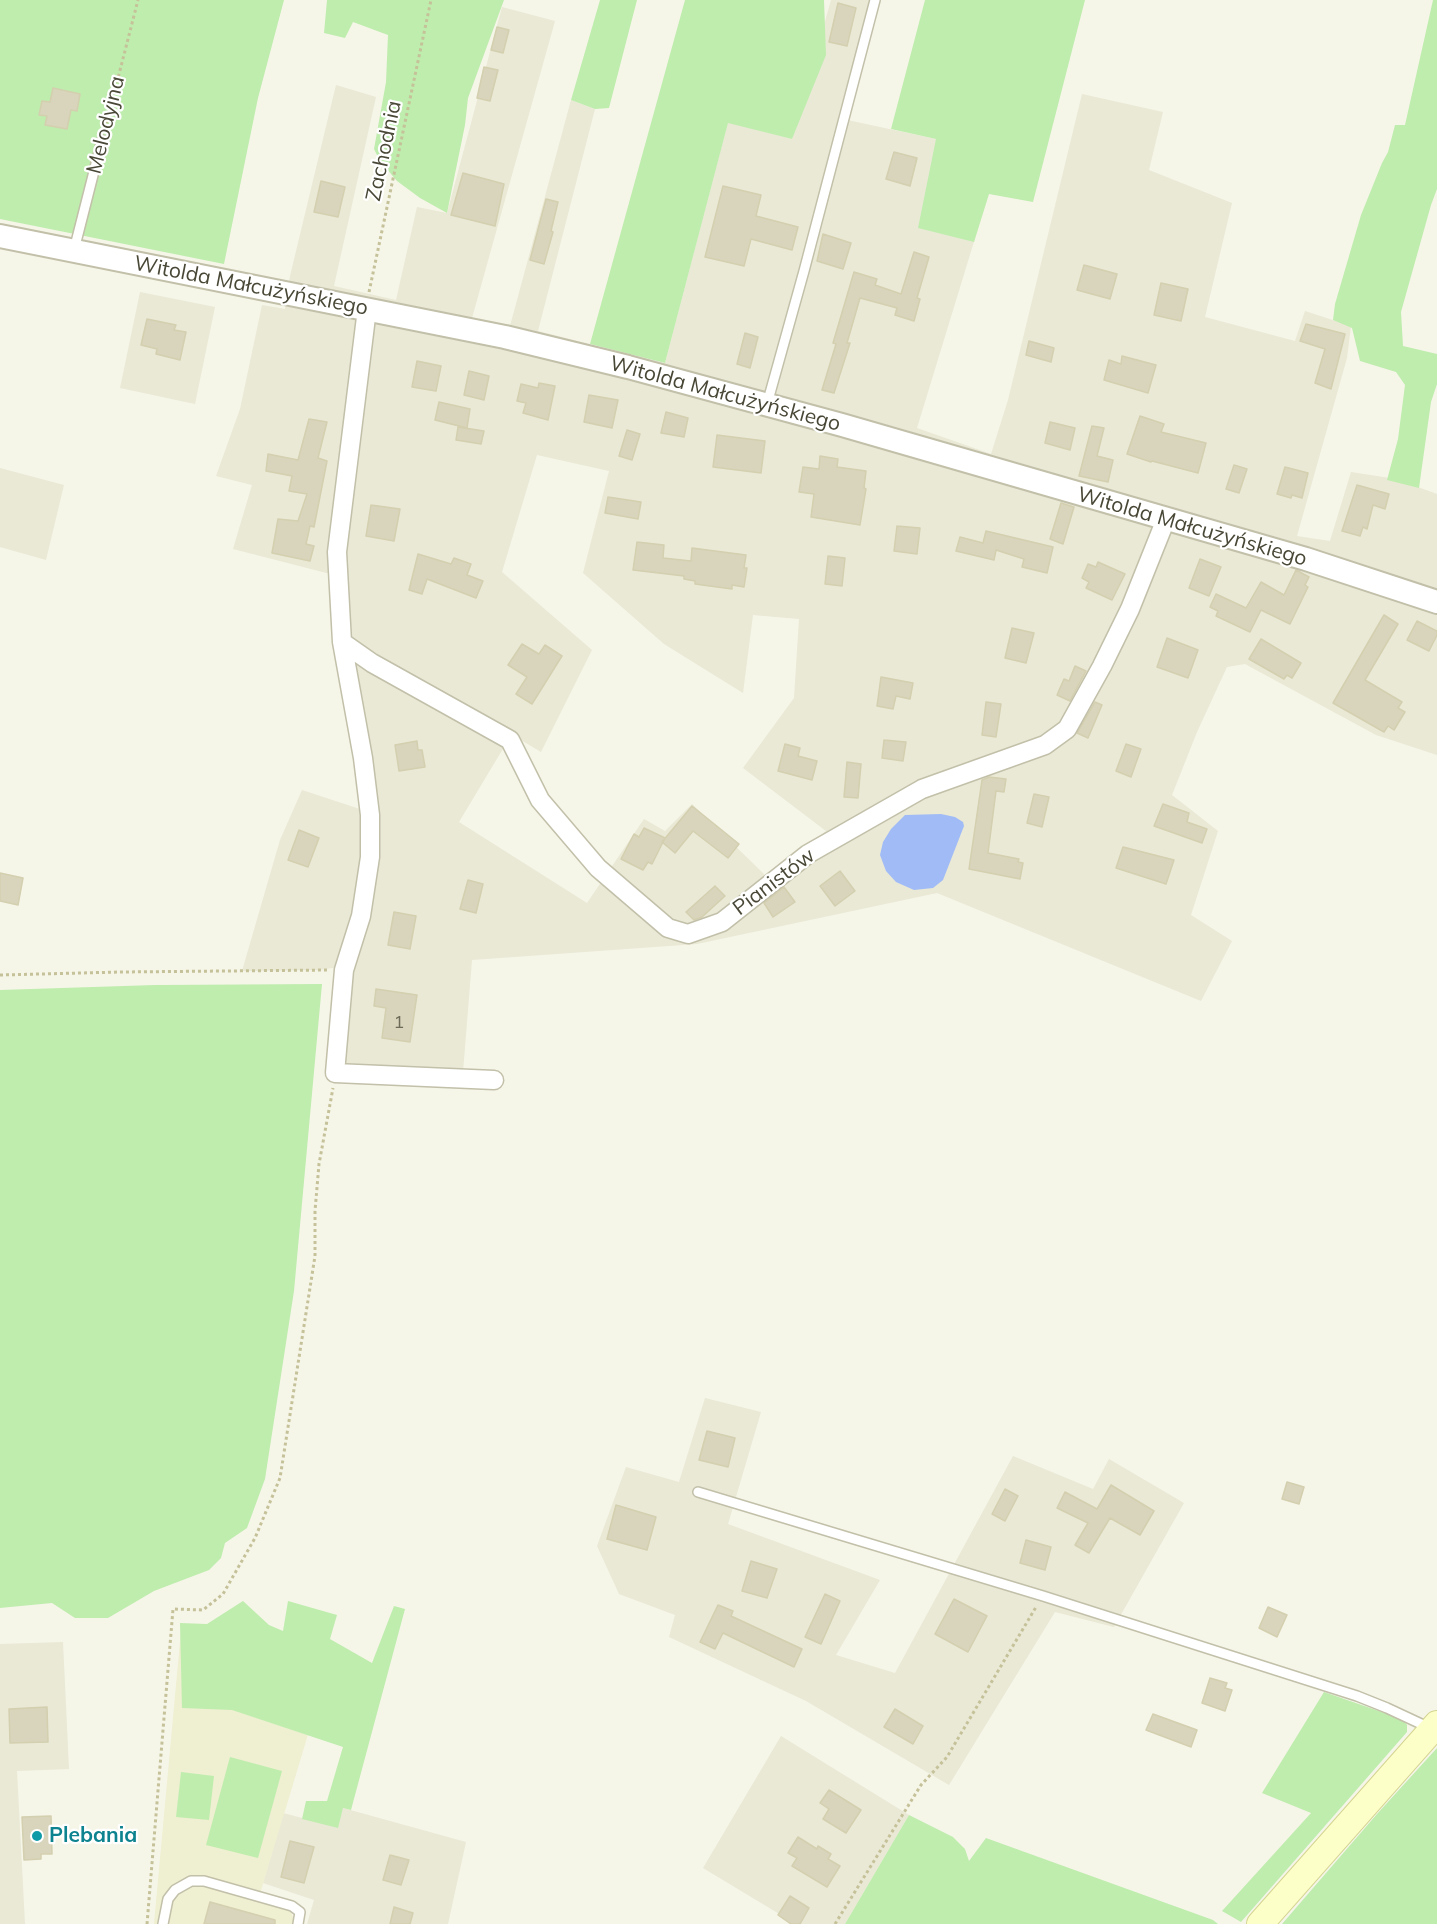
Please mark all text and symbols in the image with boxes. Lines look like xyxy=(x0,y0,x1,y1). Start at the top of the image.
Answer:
street label: Melodyjna xyxy=(82,73,130,177)
street label: Zachodnia xyxy=(361,98,407,204)
street label: Witolda Małcużyńskiego xyxy=(132,251,370,321)
street label: Witolda Małcużyńskiego xyxy=(607,351,843,437)
street label: Witolda Małcużyńskiego xyxy=(1074,482,1310,572)
street label: Pianistów xyxy=(728,843,820,921)
house number: 1 xyxy=(394,1012,404,1034)
place label: Plebania xyxy=(49,1823,137,1849)
marker: Plebania xyxy=(30,1829,44,1843)

